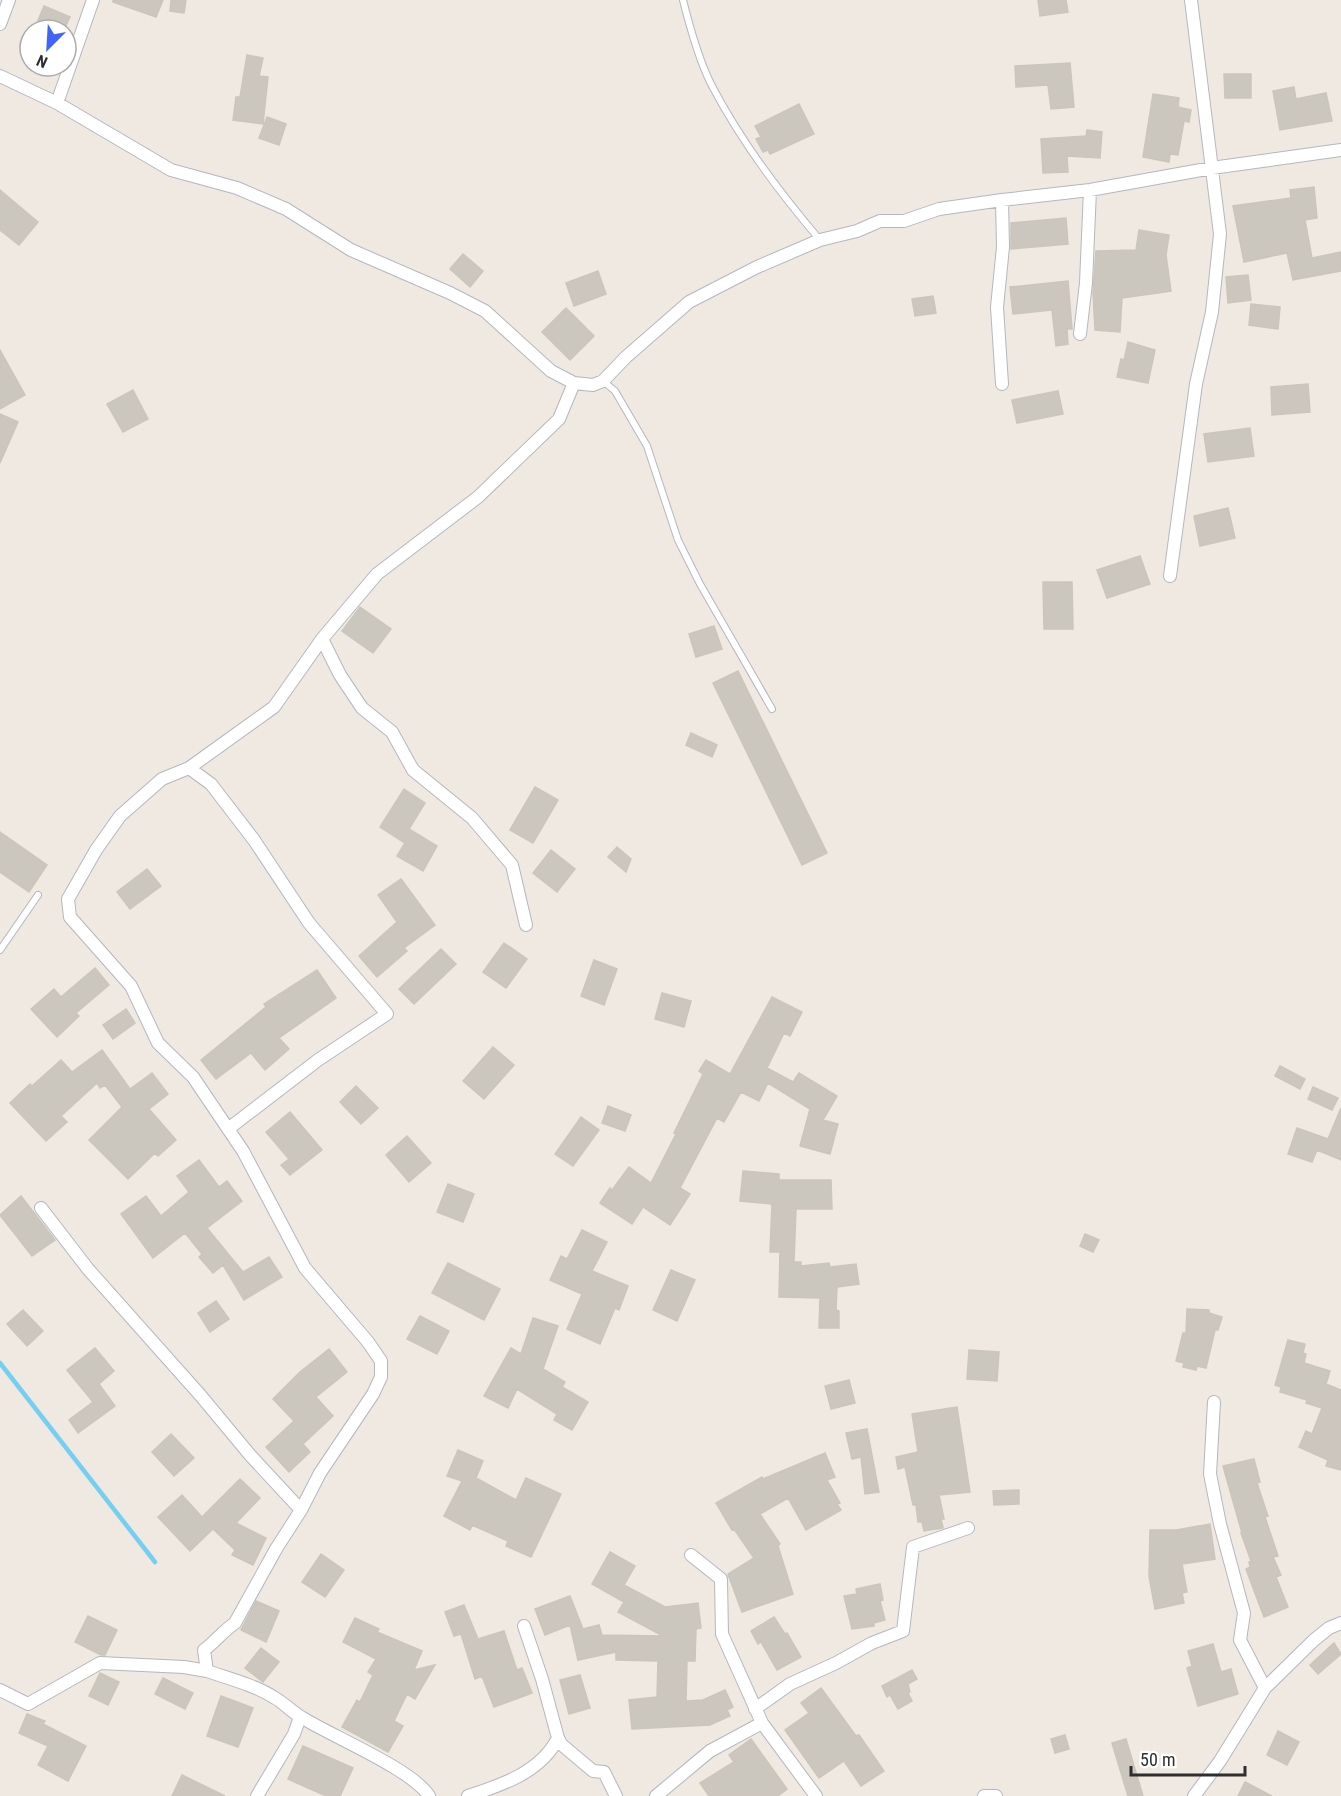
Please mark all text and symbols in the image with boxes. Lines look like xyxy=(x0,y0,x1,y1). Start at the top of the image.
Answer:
north arrow xyxy=(18,18,78,78)
text: N xyxy=(34,51,50,72)
scale bar xyxy=(1131,1739,1245,1777)
text: 50 m xyxy=(1140,1749,1175,1770)

